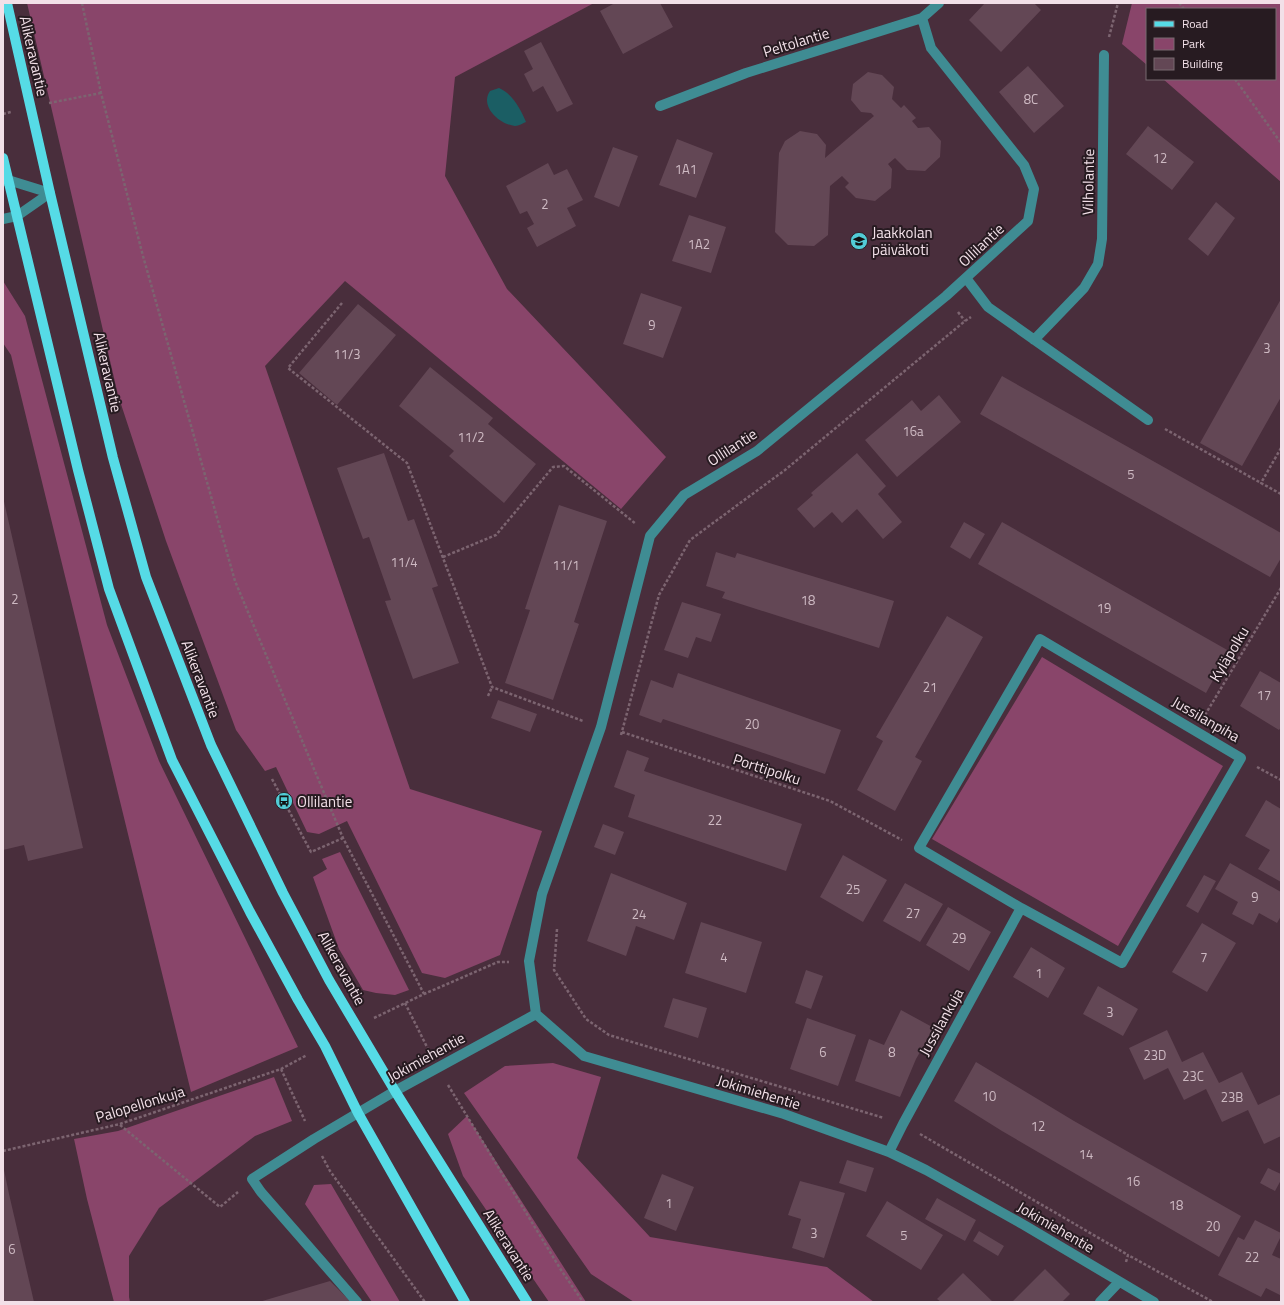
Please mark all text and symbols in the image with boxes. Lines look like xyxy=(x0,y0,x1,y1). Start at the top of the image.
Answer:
legend xyxy=(1146,8,1276,80)
street label: Alikeravantie xyxy=(14,14,54,98)
text: Road xyxy=(1182,14,1208,33)
street label: Peltolantie xyxy=(760,21,832,63)
text: Park xyxy=(1182,34,1205,53)
text: Building xyxy=(1182,54,1223,73)
house number: 8C xyxy=(1024,89,1038,109)
house number: 12 xyxy=(1153,148,1167,168)
street label: Vilholantie xyxy=(1076,149,1100,215)
house number: 1A1 xyxy=(675,159,697,179)
house number: 2 xyxy=(541,194,549,214)
street label: Ollilantie xyxy=(953,218,1009,272)
place label: Jaakkolan päiväkoti xyxy=(872,221,933,261)
school or university icon: Jaakkolan päiväkoti xyxy=(849,231,869,251)
house number: 1A2 xyxy=(688,234,710,254)
house number: 9 xyxy=(648,315,656,335)
street label: Alikeravantie xyxy=(88,330,128,414)
house number: 3 xyxy=(1263,338,1271,358)
house number: 11/3 xyxy=(333,344,361,364)
house number: 16a xyxy=(902,421,924,441)
street label: Ollilantie xyxy=(703,422,761,472)
house number: 11/2 xyxy=(457,427,485,447)
house number: 5 xyxy=(1127,464,1135,484)
house number: 11/4 xyxy=(390,552,418,572)
house number: 11/1 xyxy=(552,555,580,575)
house number: 2 xyxy=(11,589,19,609)
house number: 18 xyxy=(801,590,815,610)
house number: 19 xyxy=(1097,598,1111,618)
street label: Kyläpolku xyxy=(1203,622,1255,686)
street label: Alikeravantie xyxy=(176,637,226,721)
house number: 21 xyxy=(923,677,937,697)
house number: 17 xyxy=(1257,685,1271,705)
street label: Jussilanpiha xyxy=(1168,690,1245,748)
house number: 20 xyxy=(745,714,759,734)
street label: Porttipolku xyxy=(730,747,804,791)
place label: Ollilantie xyxy=(297,790,352,813)
bus stop icon: Ollilantie xyxy=(274,791,294,811)
house number: 22 xyxy=(708,810,722,830)
house number: 25 xyxy=(846,879,860,899)
house number: 9 xyxy=(1251,887,1259,907)
house number: 27 xyxy=(906,903,920,923)
house number: 24 xyxy=(632,904,646,924)
street label: Alikeravantie xyxy=(312,927,372,1009)
house number: 29 xyxy=(952,928,966,948)
house number: 4 xyxy=(720,947,728,967)
house number: 7 xyxy=(1200,947,1208,967)
house number: 1 xyxy=(1035,963,1043,983)
street label: Jussilankuja xyxy=(913,983,969,1060)
house number: 3 xyxy=(1106,1002,1114,1022)
street label: Jokimiehentie xyxy=(383,1026,469,1088)
house number: 6 xyxy=(819,1042,827,1062)
house number: 8 xyxy=(888,1042,896,1062)
house number: 23D xyxy=(1144,1045,1166,1065)
house number: 23C xyxy=(1182,1066,1204,1086)
street label: Jokimiehentie xyxy=(715,1068,803,1116)
street label: Palopellonkuja xyxy=(93,1079,188,1128)
house number: 10 xyxy=(982,1086,996,1106)
house number: 23B xyxy=(1221,1087,1243,1107)
house number: 12 xyxy=(1031,1116,1045,1136)
house number: 14 xyxy=(1079,1144,1093,1164)
house number: 16 xyxy=(1126,1171,1140,1191)
house number: 1 xyxy=(665,1193,673,1213)
house number: 18 xyxy=(1169,1195,1183,1215)
street label: Jokimiehentie xyxy=(1013,1196,1099,1258)
street label: Alikeravantie xyxy=(478,1204,540,1286)
house number: 20 xyxy=(1206,1216,1220,1236)
house number: 3 xyxy=(810,1223,818,1243)
house number: 5 xyxy=(900,1225,908,1245)
house number: 6 xyxy=(8,1239,16,1259)
house number: 22 xyxy=(1245,1247,1259,1267)

